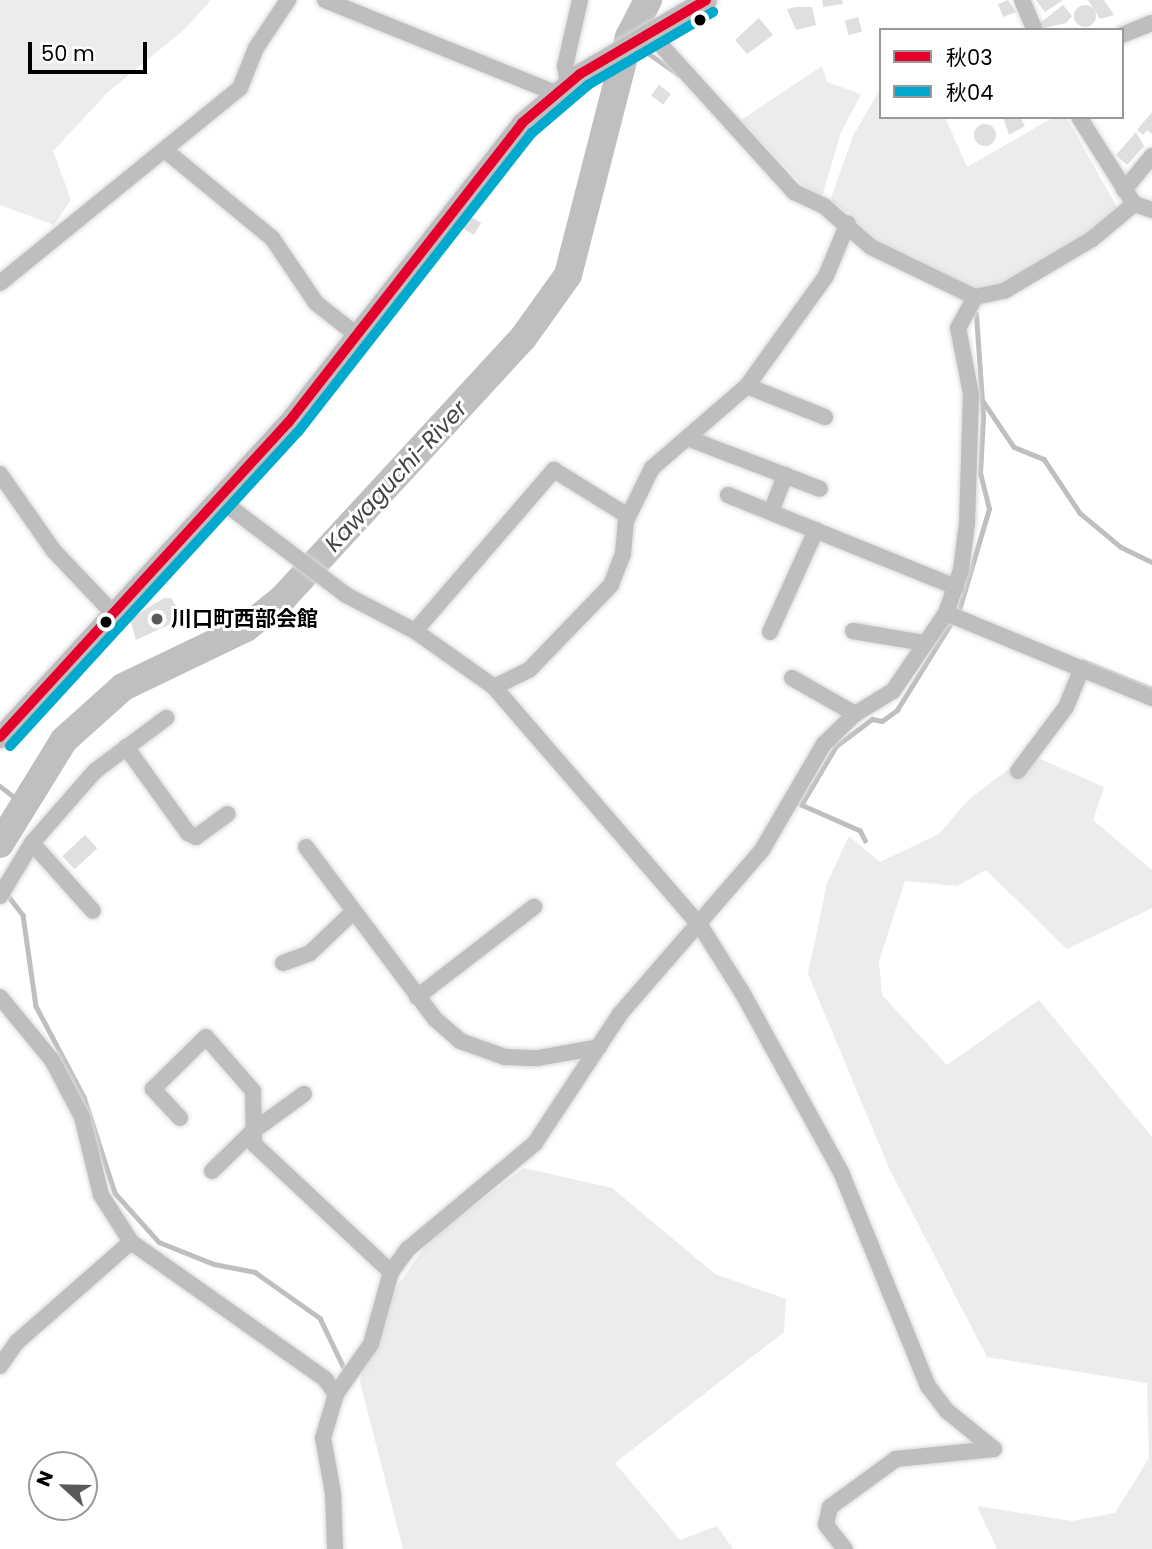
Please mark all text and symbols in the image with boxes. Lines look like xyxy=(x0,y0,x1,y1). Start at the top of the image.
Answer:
unlabelled marker xyxy=(693,13,707,27)
scale bar xyxy=(32,28,150,72)
legend xyxy=(879,28,1124,119)
text: 50 m xyxy=(41,39,95,68)
text: 秋03 xyxy=(946,43,993,72)
text: 秋04 xyxy=(946,78,993,107)
water label: Kawaguchi-River xyxy=(319,395,473,557)
place label: 川口町西部会館 xyxy=(171,606,318,632)
marker: 川口町西部会館 xyxy=(149,611,165,627)
unlabelled marker xyxy=(99,615,113,629)
north arrow xyxy=(28,1451,98,1521)
text: N xyxy=(30,1467,60,1490)

